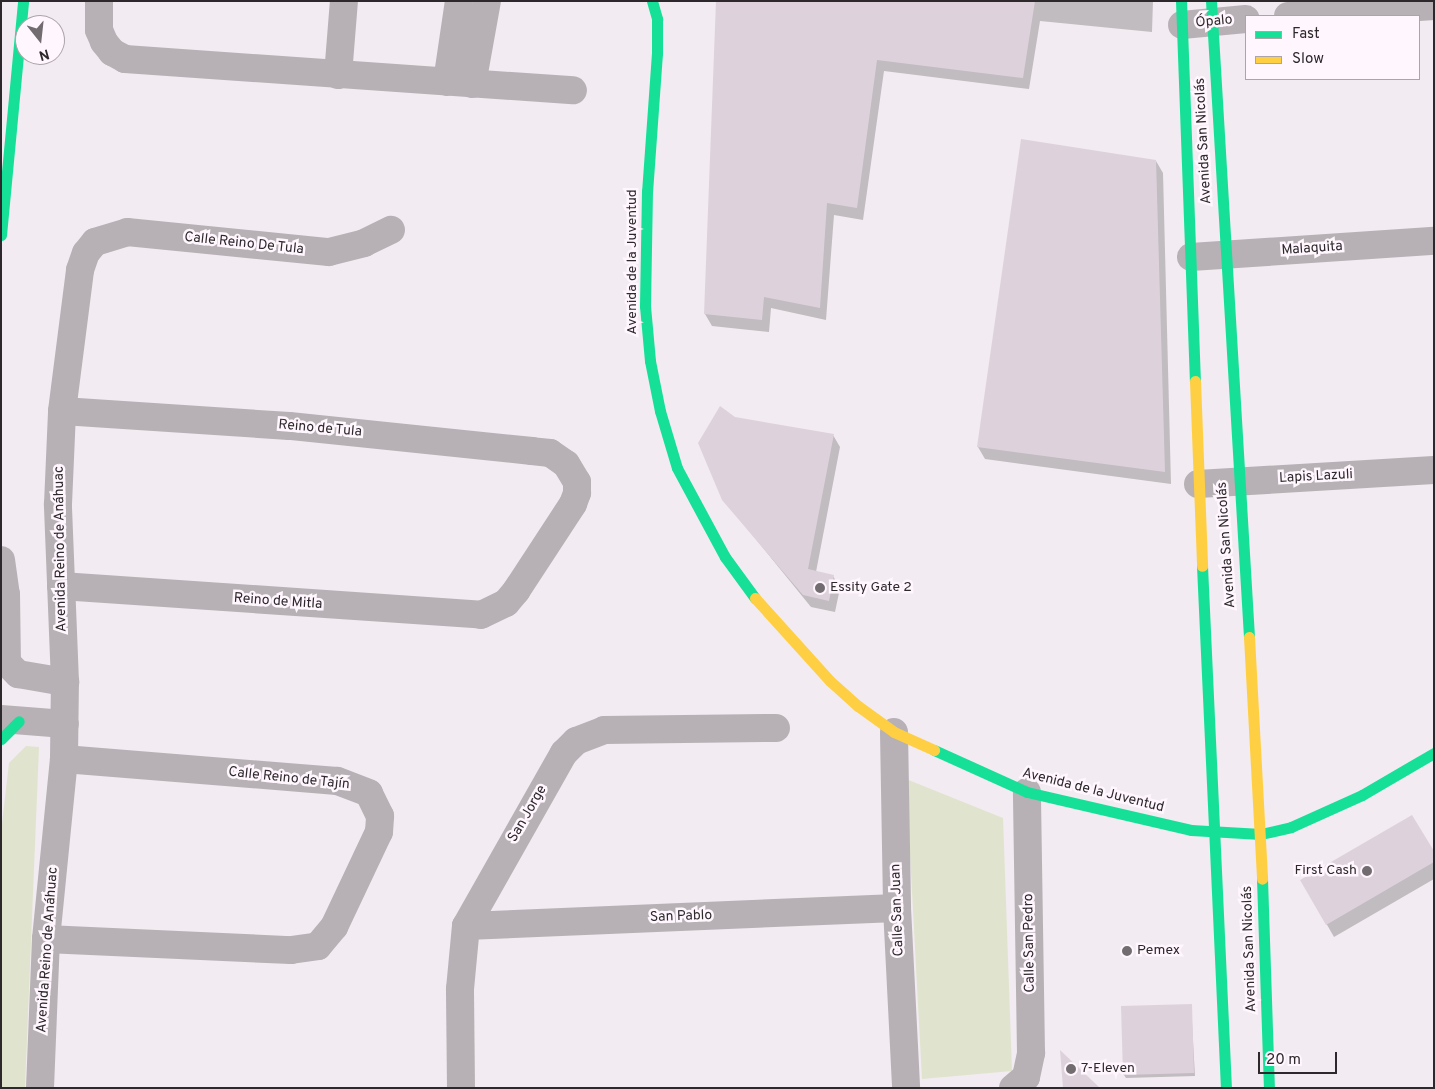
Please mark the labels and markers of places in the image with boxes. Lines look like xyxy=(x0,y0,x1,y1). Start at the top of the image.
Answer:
place label: Essity Gate 2 xyxy=(830,580,912,596)
marker: Essity Gate 2 xyxy=(814,582,826,594)
place label: First Cash xyxy=(1294,863,1357,879)
marker: First Cash xyxy=(1361,865,1373,877)
place label: Pemex xyxy=(1137,943,1180,959)
marker: Pemex xyxy=(1121,945,1133,957)
place label: 7-Eleven xyxy=(1081,1061,1135,1077)
marker: 7-Eleven xyxy=(1065,1063,1077,1075)

